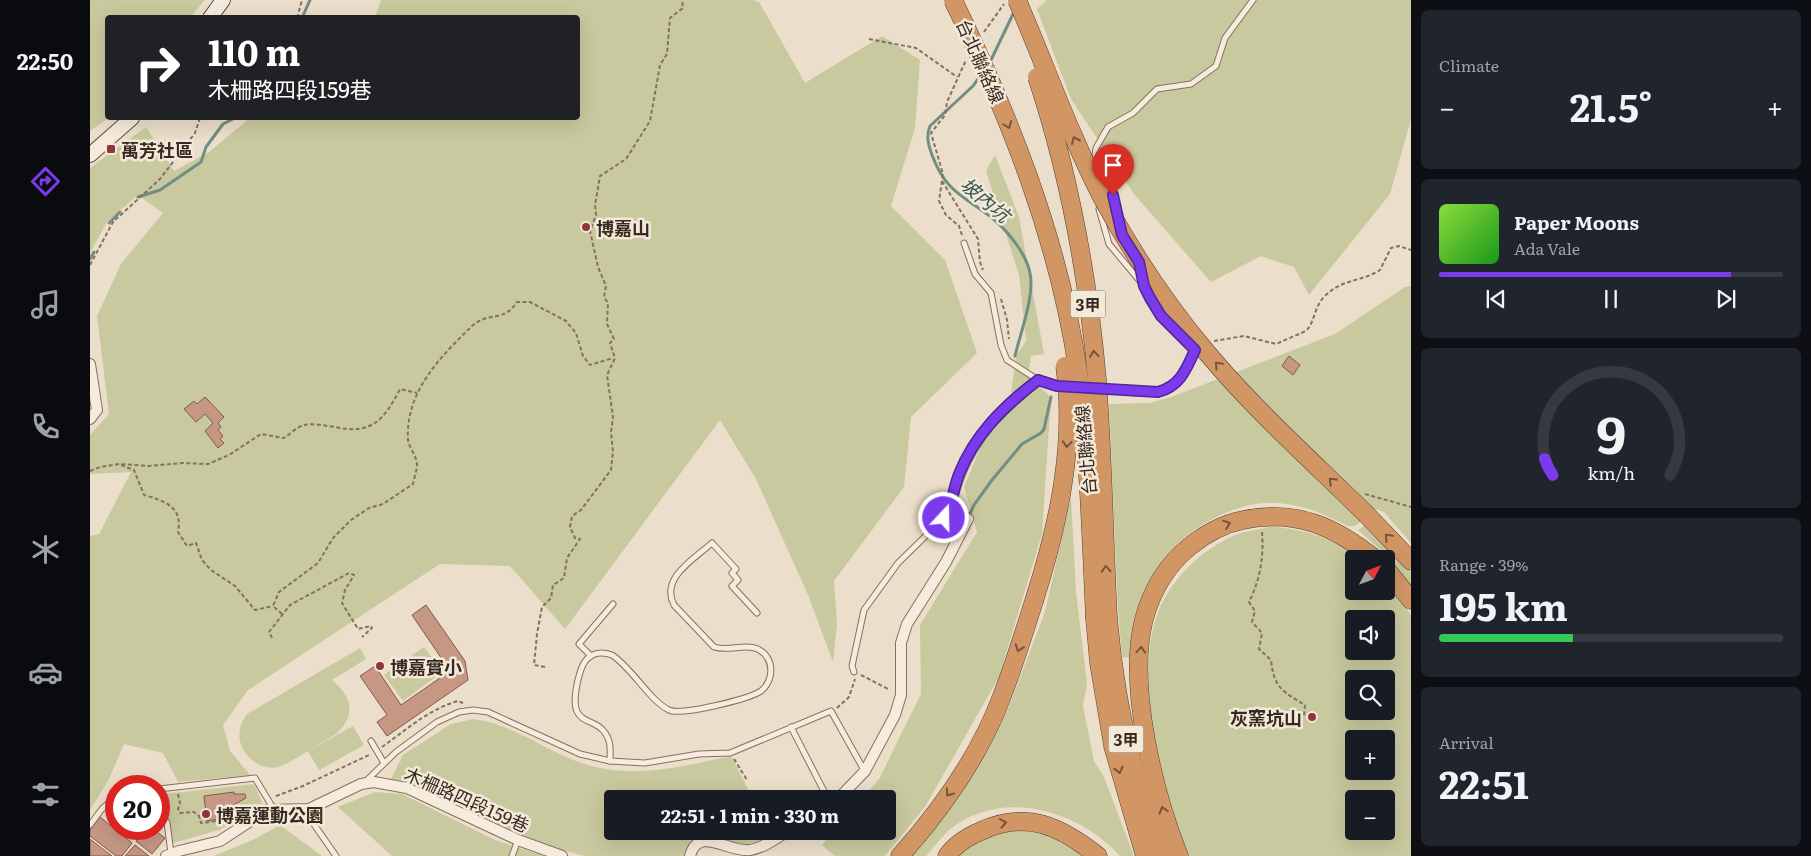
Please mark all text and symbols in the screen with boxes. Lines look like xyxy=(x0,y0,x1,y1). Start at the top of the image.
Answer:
street label: 台北聯絡線 xyxy=(950,14,1012,108)
text: 110 m xyxy=(208,25,300,77)
icon: right xyxy=(125,35,190,100)
text: 22:50 xyxy=(17,44,73,77)
text: Climate xyxy=(1439,53,1499,77)
text: 木柵路四段159巷 xyxy=(208,72,372,105)
text: 21.5° xyxy=(1570,77,1652,134)
text: − xyxy=(1439,85,1455,127)
text: + xyxy=(1767,85,1783,127)
one-way arrow xyxy=(1002,120,1012,129)
place label: 萬芳社區 xyxy=(121,136,193,163)
one-way arrow xyxy=(1071,136,1082,145)
marker: 萬芳社區 xyxy=(105,143,117,155)
pin xyxy=(1092,144,1134,195)
icon: arrive xyxy=(1099,151,1127,179)
icon: directions xyxy=(28,164,63,199)
water label: 坡內坑 xyxy=(955,170,1019,230)
text: Paper Moons xyxy=(1514,208,1639,236)
place label: 博嘉山 xyxy=(596,214,650,241)
marker: 博嘉山 xyxy=(580,221,592,233)
text: Ada Vale xyxy=(1514,236,1580,260)
icon: previous xyxy=(1482,285,1510,313)
icon: pause xyxy=(1597,285,1625,313)
icon: next xyxy=(1712,285,1740,313)
icon: music xyxy=(28,287,63,322)
road number: 3甲 xyxy=(1070,290,1106,318)
one-way arrow xyxy=(1089,350,1100,358)
one-way arrow xyxy=(1215,362,1224,371)
text: 9 xyxy=(1596,393,1626,470)
street label: 台北聯絡線 xyxy=(1068,404,1102,496)
icon: phone xyxy=(28,409,63,444)
one-way arrow xyxy=(1061,440,1072,448)
text: km/h xyxy=(1587,459,1635,486)
one-way arrow xyxy=(1329,478,1338,487)
position arrow xyxy=(917,491,969,543)
one-way arrow xyxy=(1222,520,1231,530)
icon: climate xyxy=(28,532,63,567)
one-way arrow xyxy=(1385,534,1394,543)
north arrow xyxy=(1345,550,1395,600)
map controls xyxy=(1345,550,1395,840)
text: Range · 39% xyxy=(1439,552,1529,576)
one-way arrow xyxy=(1100,565,1111,573)
text: 195 km xyxy=(1439,576,1568,633)
button: sound xyxy=(1345,610,1395,660)
one-way arrow xyxy=(1014,643,1024,651)
one-way arrow xyxy=(1135,646,1146,654)
place label: 博嘉實小 xyxy=(390,653,462,680)
icon: car xyxy=(28,655,63,690)
marker: 博嘉實小 xyxy=(374,660,386,672)
button: search xyxy=(1345,670,1395,720)
place label: 灰窯坑山 xyxy=(1230,704,1302,731)
marker: 灰窯坑山 xyxy=(1306,711,1318,723)
road number: 3甲 xyxy=(1108,726,1144,752)
button: + xyxy=(1345,730,1395,780)
text: Arrival xyxy=(1439,730,1494,754)
text: 22:51 xyxy=(1439,754,1529,811)
street label: 木柵路四段159巷 xyxy=(400,759,534,839)
one-way arrow xyxy=(1114,766,1124,774)
speed limit sign: 20 xyxy=(105,775,170,840)
icon: filters xyxy=(28,777,63,812)
one-way arrow xyxy=(946,787,955,797)
button: − xyxy=(1345,790,1395,840)
place label: 博嘉運動公園 xyxy=(216,801,324,828)
text: 22:51 · 1 min · 330 m xyxy=(661,801,839,829)
one-way arrow xyxy=(1159,806,1169,814)
marker: 博嘉運動公園 xyxy=(200,808,212,820)
one-way arrow xyxy=(998,818,1007,829)

